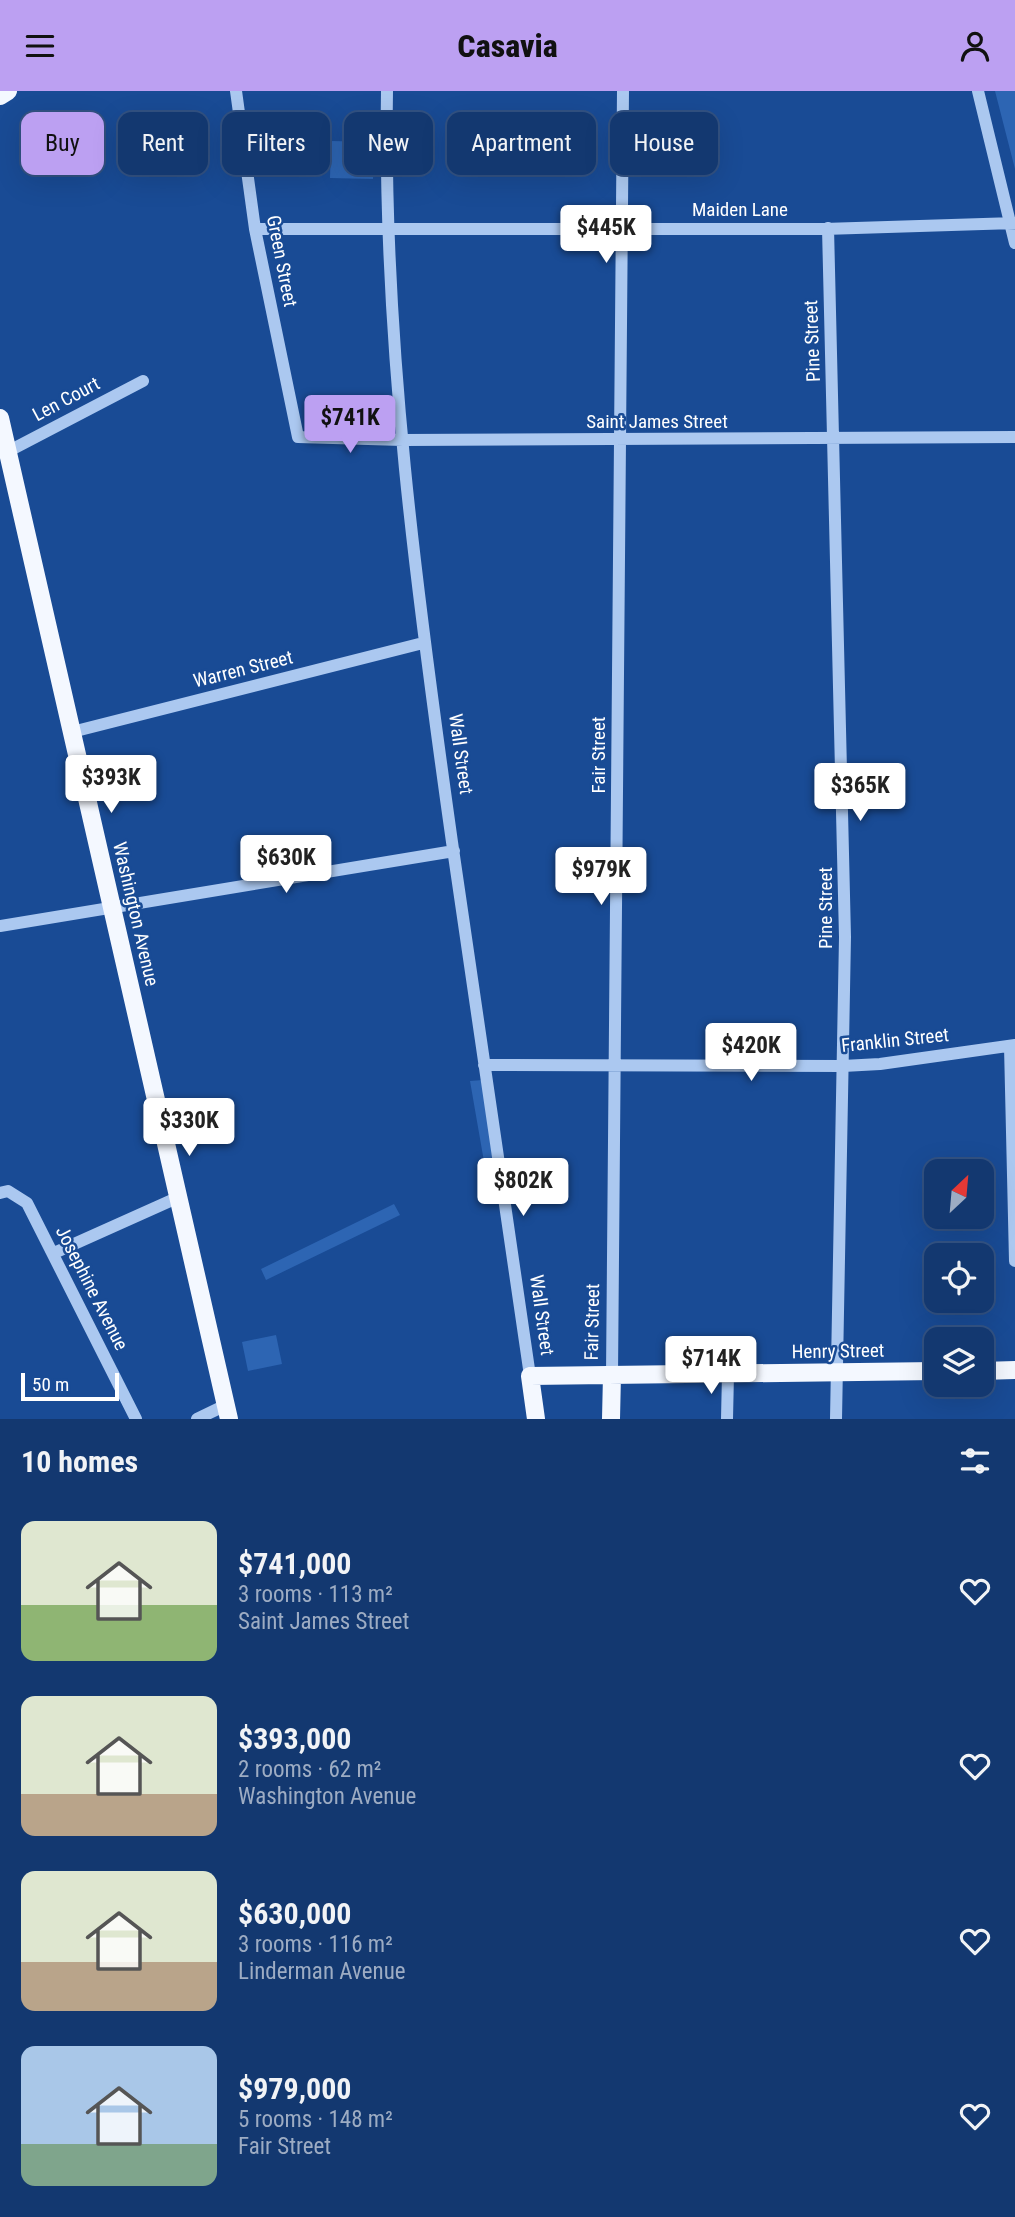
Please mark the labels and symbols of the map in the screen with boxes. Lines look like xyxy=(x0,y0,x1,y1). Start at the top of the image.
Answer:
street label: Maiden Lane xyxy=(692,198,788,221)
pin: $445K xyxy=(557,205,655,265)
street label: Green Street xyxy=(262,213,302,309)
street label: Pine Street xyxy=(799,300,825,382)
street label: Len Court xyxy=(28,372,104,426)
pin: $741K xyxy=(301,395,399,455)
street label: Saint James Street xyxy=(586,410,728,433)
street label: Warren Street xyxy=(191,646,295,692)
street label: Wall Street xyxy=(444,712,478,796)
street label: Fair Street xyxy=(587,717,610,793)
pin: $393K xyxy=(62,755,160,815)
pin: $365K xyxy=(811,763,909,823)
pin: $630K xyxy=(237,835,335,895)
street label: Washington Avenue xyxy=(108,840,164,988)
pin: $979K xyxy=(552,847,650,907)
street label: Pine Street xyxy=(814,867,837,949)
pin: $420K xyxy=(702,1023,800,1083)
street label: Franklin Street xyxy=(840,1023,950,1057)
pin: $330K xyxy=(140,1098,238,1158)
pin: $802K xyxy=(474,1159,572,1218)
north arrow xyxy=(924,1159,994,1229)
street label: Josephine Avenue xyxy=(51,1222,133,1354)
street label: Wall Street xyxy=(525,1273,559,1357)
street label: Fair Street xyxy=(580,1283,604,1361)
pin: $714K xyxy=(662,1337,760,1396)
street label: Henry Street xyxy=(791,1339,885,1363)
scale bar xyxy=(21,1370,119,1402)

